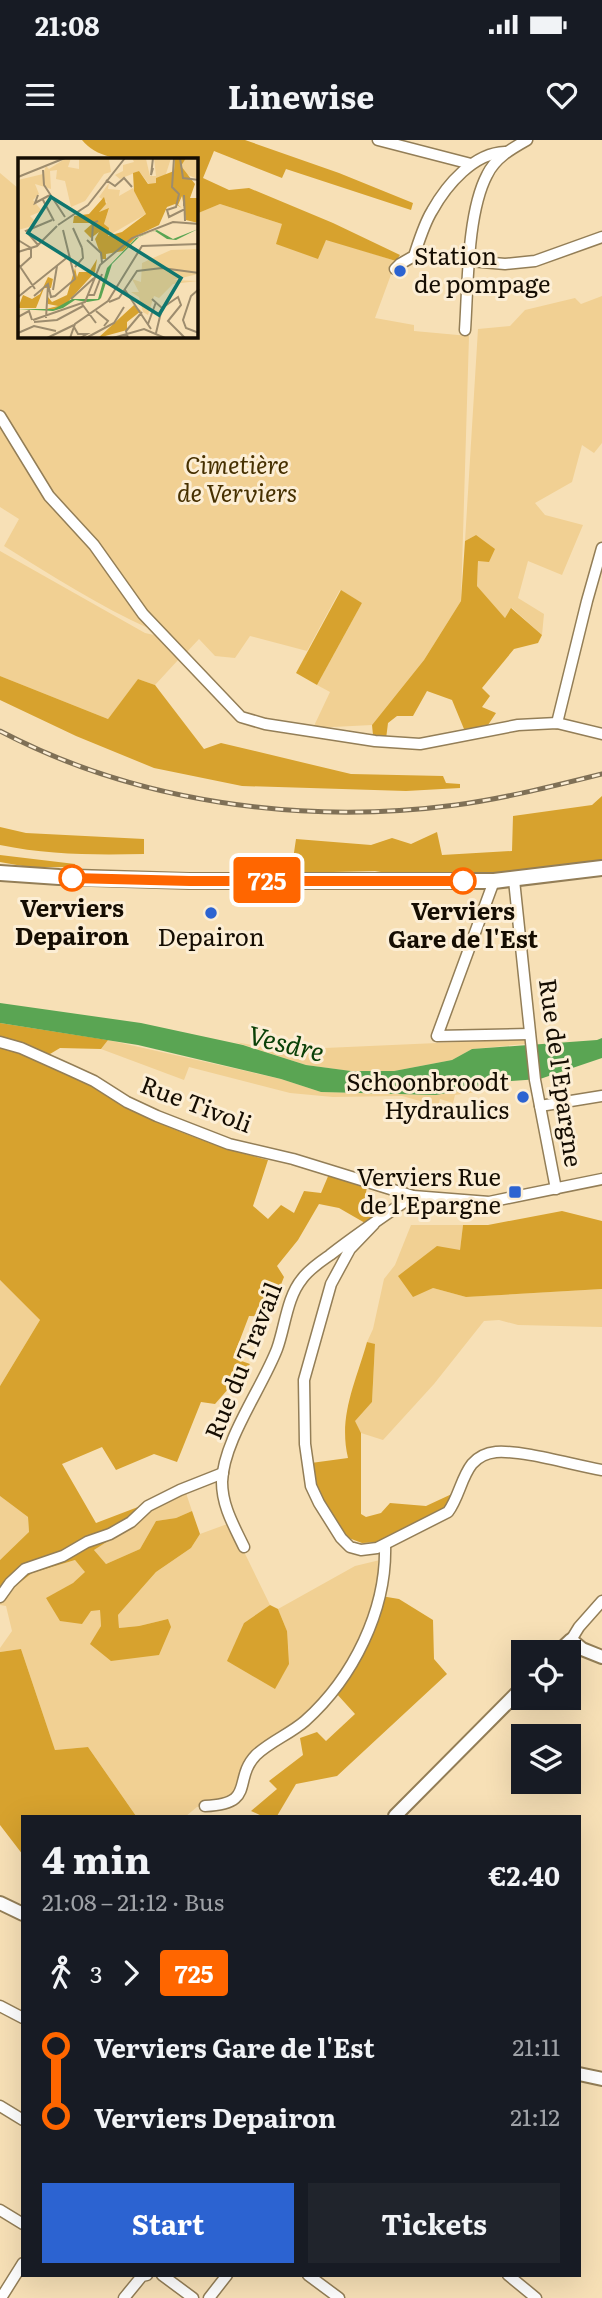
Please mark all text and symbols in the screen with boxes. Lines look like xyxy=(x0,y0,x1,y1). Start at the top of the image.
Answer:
text: 21:08 xyxy=(35,5,100,44)
text: Linewise xyxy=(228,71,374,119)
icon: menu xyxy=(21,76,59,114)
icon: heart xyxy=(543,76,581,114)
inset map xyxy=(18,158,198,338)
place label: Station de pompage xyxy=(414,237,551,300)
marker: Station de pompage xyxy=(392,263,408,279)
park label: Cimetière de Verviers xyxy=(177,446,297,509)
line badge: 725 xyxy=(227,857,307,903)
text: 725 xyxy=(247,862,287,897)
marker: Verviers Depairon xyxy=(59,865,85,891)
marker: Verviers Gare de l'Est xyxy=(450,868,476,894)
place label: Verviers Depairon xyxy=(15,889,130,952)
place label: Verviers Gare de l'Est xyxy=(388,892,539,955)
marker: Depairon xyxy=(203,905,219,921)
place label: Depairon xyxy=(157,918,265,953)
street label: Rue de l'Epargne xyxy=(532,976,593,1169)
water label: Vesdre xyxy=(245,1013,329,1070)
place label: Schoonbroodt Hydraulics xyxy=(346,1063,509,1126)
street label: Rue Tivoli xyxy=(136,1065,258,1140)
marker: Schoonbroodt Hydraulics xyxy=(515,1089,531,1105)
place label: Verviers Rue de l'Epargne xyxy=(357,1158,501,1221)
marker: Verviers Rue de l'Epargne xyxy=(507,1184,523,1200)
street label: Rue du Travail xyxy=(194,1276,289,1444)
map controls xyxy=(511,1640,581,1794)
button: locate xyxy=(511,1640,581,1710)
button: layers xyxy=(511,1724,581,1794)
text: 4 min xyxy=(42,1829,151,1886)
text: €2.40 xyxy=(488,1855,560,1894)
text: 21:08 – 21:12 · Bus xyxy=(42,1884,224,1918)
icon: walk xyxy=(42,1954,80,1992)
icon: forward xyxy=(112,1954,150,1992)
text: 725 xyxy=(174,1955,214,1990)
text: 3 xyxy=(90,1956,102,1990)
text: Verviers Gare de l'Est xyxy=(94,2027,375,2066)
text: 21:11 xyxy=(513,2029,560,2063)
text: Verviers Depairon xyxy=(94,2097,336,2136)
text: 21:12 xyxy=(510,2099,560,2133)
button: Start xyxy=(42,2183,294,2263)
button: Tickets xyxy=(308,2183,560,2263)

